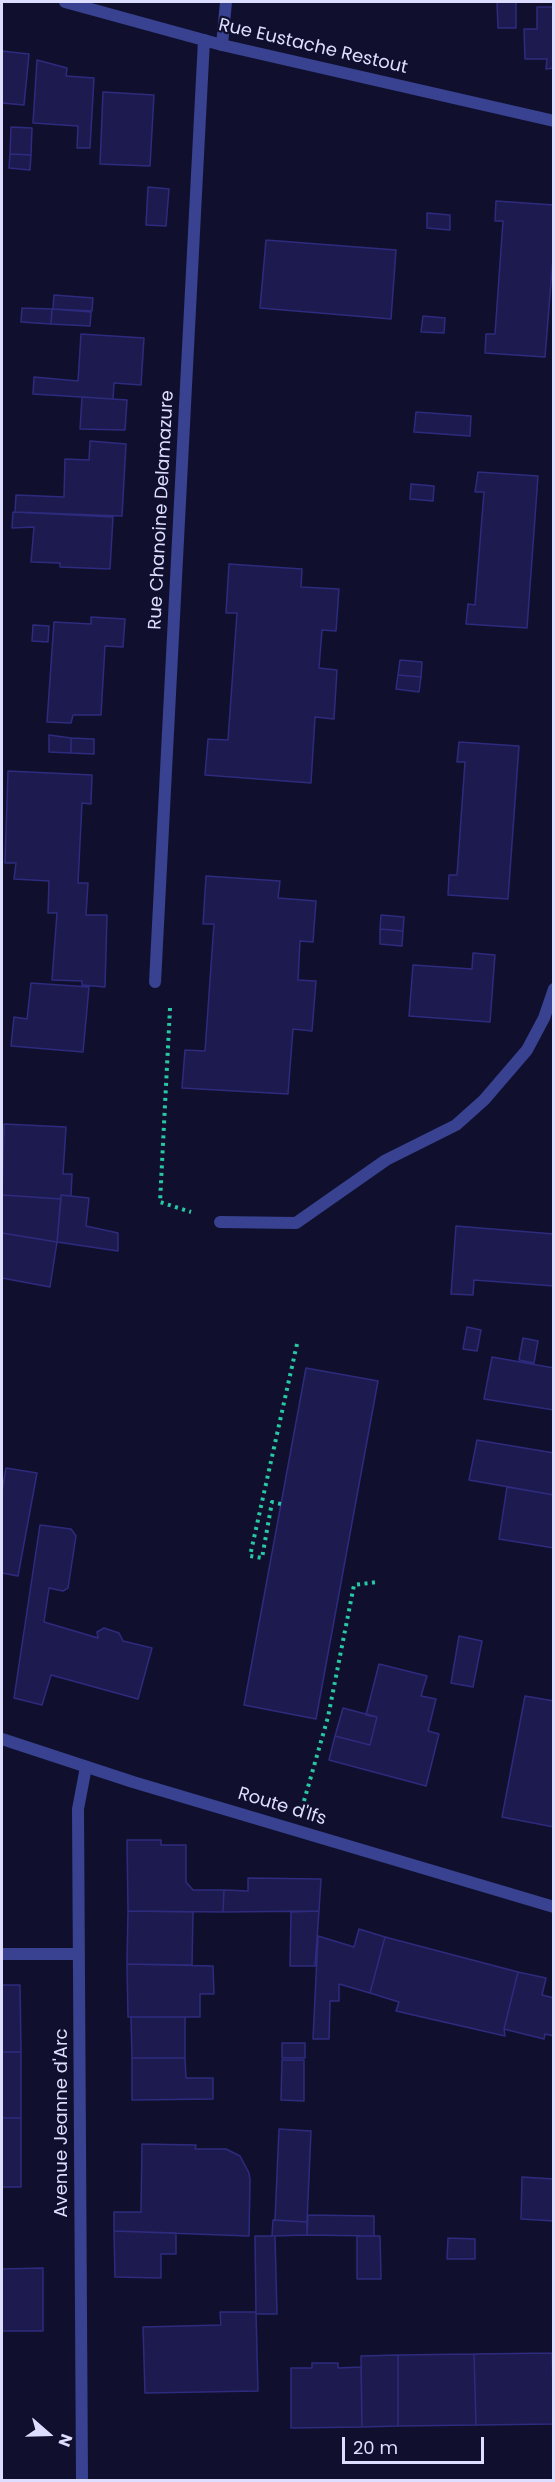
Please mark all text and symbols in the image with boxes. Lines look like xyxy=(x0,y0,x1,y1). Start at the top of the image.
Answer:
street label: Rue Eustache Restout xyxy=(216,15,410,79)
street label: Rue Chanoine Delamazure xyxy=(145,390,179,630)
street label: Route d'Ifs xyxy=(235,1783,329,1831)
street label: Avenue Jeanne d'Arc xyxy=(51,2028,73,2218)
north arrow xyxy=(18,2404,78,2464)
scale bar xyxy=(345,2425,488,2463)
text: N xyxy=(53,2431,78,2450)
text: 20 m xyxy=(353,2435,398,2460)

